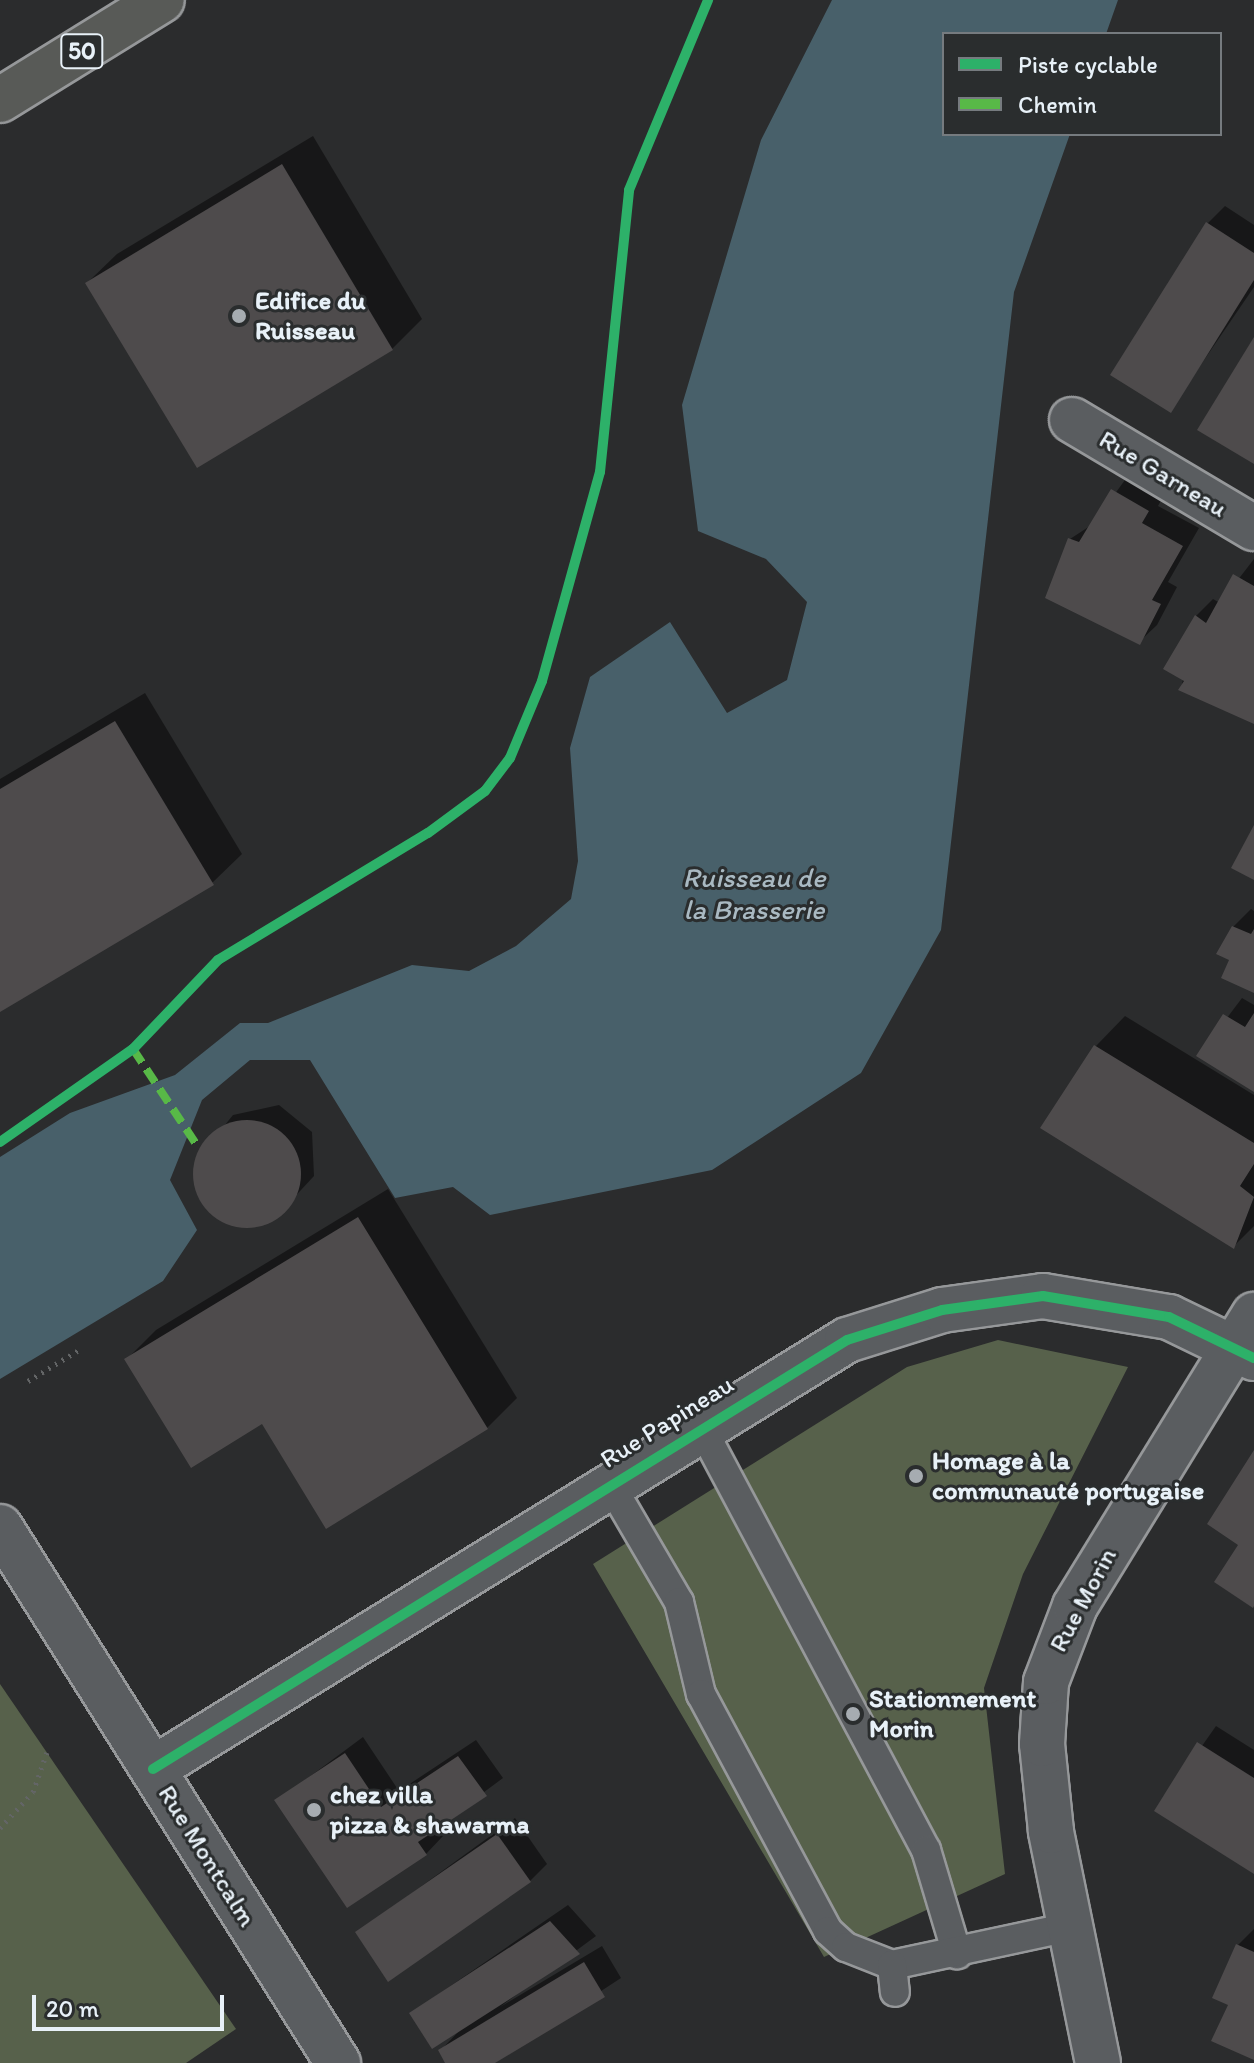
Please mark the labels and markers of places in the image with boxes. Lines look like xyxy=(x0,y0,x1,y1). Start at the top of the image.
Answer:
place label: Edifice du Ruisseau xyxy=(255,285,366,346)
marker: Edifice du Ruisseau xyxy=(230,307,248,325)
place label: Homage à la communauté portugaise xyxy=(932,1445,1203,1506)
marker: Homage à la communauté portugaise xyxy=(907,1467,925,1485)
place label: Stationnement Morin xyxy=(869,1683,1036,1744)
marker: Stationnement Morin xyxy=(844,1705,862,1723)
place label: chez villa pizza & shawarma xyxy=(330,1779,529,1840)
marker: chez villa pizza & shawarma xyxy=(305,1801,323,1819)

